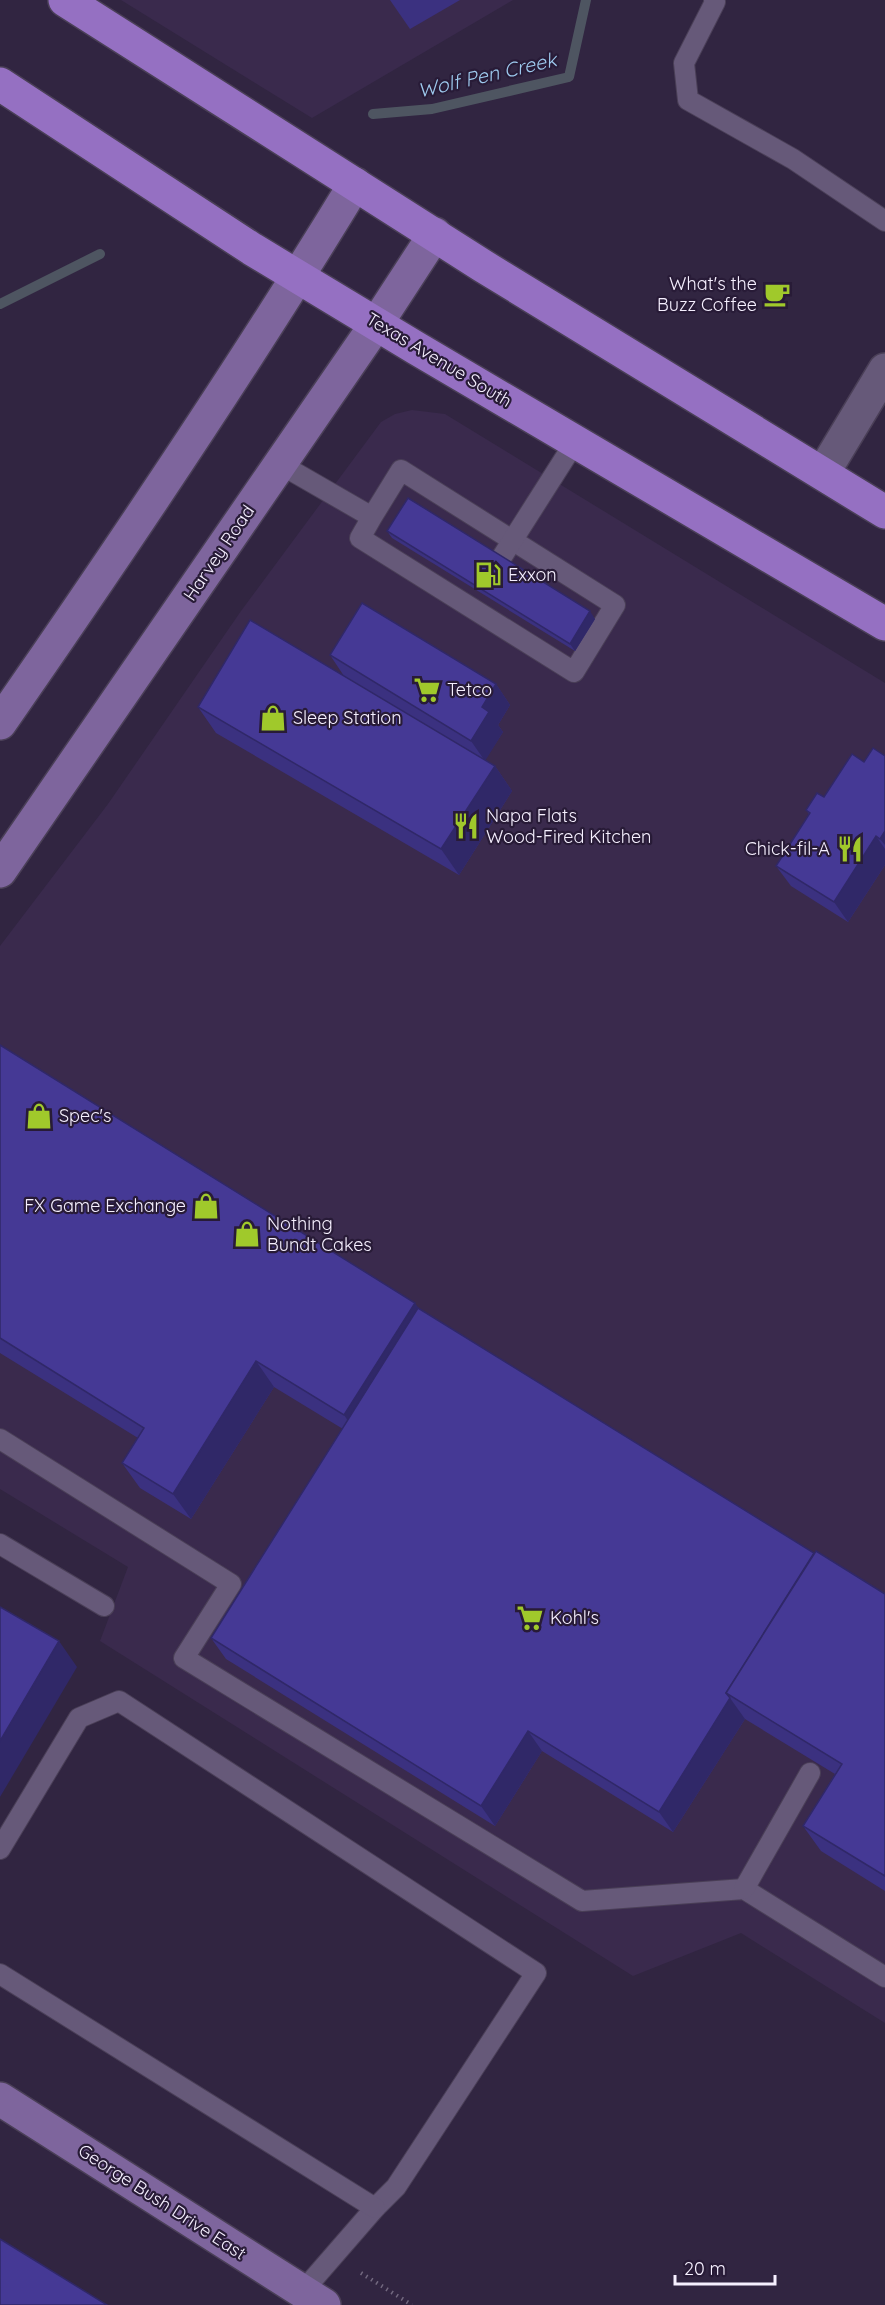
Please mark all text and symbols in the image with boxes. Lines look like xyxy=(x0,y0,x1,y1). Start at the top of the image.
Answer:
water label: Wolf Pen Creek xyxy=(415,46,561,103)
place label: What's the Buzz Coffee xyxy=(657,272,757,316)
cafe icon: What's the Buzz Coffee xyxy=(762,279,792,309)
street label: Texas Avenue South xyxy=(362,307,516,412)
street label: Harvey Road xyxy=(178,500,259,605)
fuel station icon: Exxon xyxy=(473,560,503,590)
place label: Exxon xyxy=(508,563,557,586)
supermarket icon: Tetco xyxy=(412,675,442,705)
place label: Tetco xyxy=(447,678,492,701)
shop icon: Sleep Station xyxy=(258,703,288,733)
place label: Sleep Station xyxy=(293,706,402,729)
place label: Napa Flats Wood-Fired Kitchen xyxy=(486,804,652,848)
restaurant icon: Napa Flats Wood-Fired Kitchen xyxy=(451,811,481,841)
restaurant icon: Chick-fil-A xyxy=(835,834,865,864)
place label: Chick-fil-A xyxy=(745,837,830,860)
shop icon: Spec's xyxy=(24,1101,54,1131)
place label: Spec's xyxy=(59,1104,111,1127)
shop icon: FX Game Exchange xyxy=(191,1191,221,1221)
place label: FX Game Exchange xyxy=(24,1194,186,1217)
place label: Nothing Bundt Cakes xyxy=(267,1212,372,1256)
shop icon: Nothing Bundt Cakes xyxy=(232,1219,262,1249)
supermarket icon: Kohl's xyxy=(515,1603,545,1633)
place label: Kohl's xyxy=(550,1606,599,1629)
street label: George Bush Drive East xyxy=(74,2139,251,2264)
scale bar xyxy=(675,2248,776,2286)
text: 20 m xyxy=(684,2257,726,2280)

